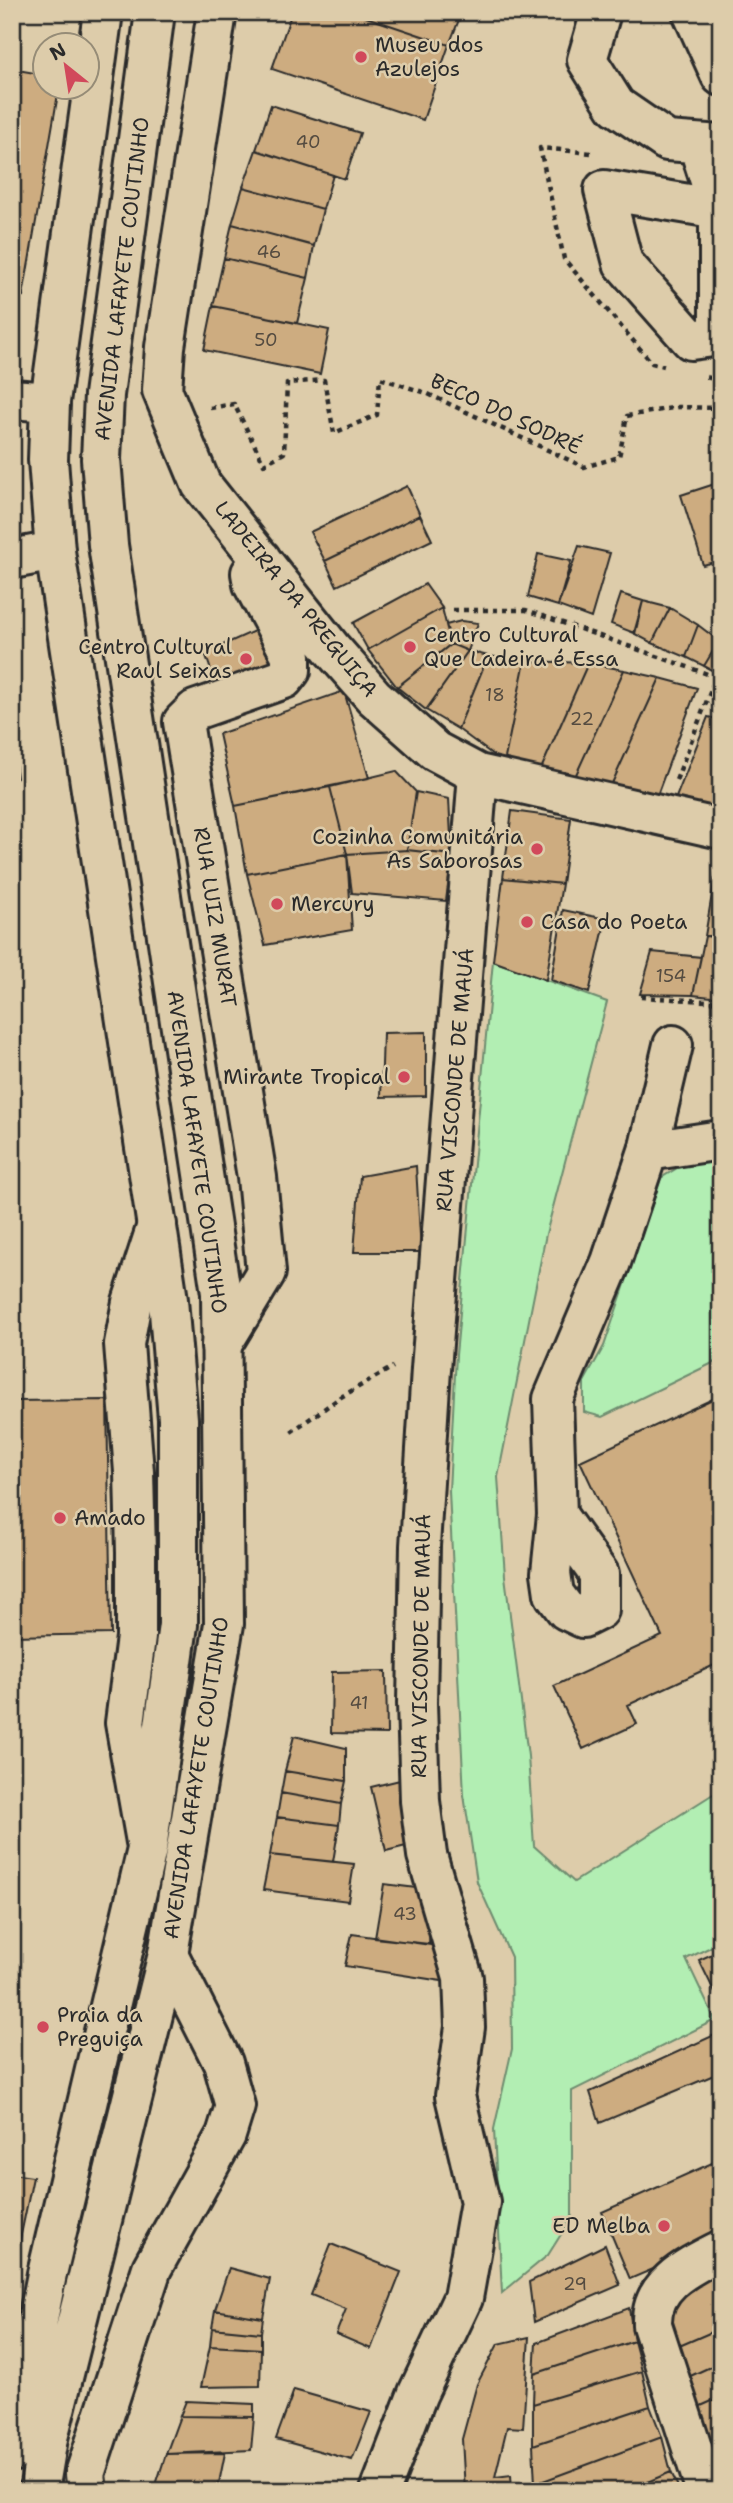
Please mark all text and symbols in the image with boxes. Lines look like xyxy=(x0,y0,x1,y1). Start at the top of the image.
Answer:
place label: Museu dos Azulejos xyxy=(375,31,484,83)
north arrow xyxy=(32,32,102,102)
text: N xyxy=(45,37,71,66)
marker: Museu dos Azulejos xyxy=(353,49,369,65)
street label: AVENIDA LAFAYETE COUTINHO xyxy=(88,116,156,442)
house number: 40 xyxy=(295,130,321,154)
house number: 46 xyxy=(257,240,281,264)
house number: 50 xyxy=(254,328,278,352)
street label: BECO DO SODRÉ xyxy=(426,366,587,461)
street label: LADEIRA DA PREGUIÇA xyxy=(208,495,384,703)
place label: Centro Cultural Que Ladeira é Essa xyxy=(424,621,618,673)
place label: Centro Cultural Raul Seixas xyxy=(78,633,233,685)
marker: Centro Cultural Que Ladeira é Essa xyxy=(402,639,418,655)
marker: Centro Cultural Raul Seixas xyxy=(238,651,254,667)
house number: 18 xyxy=(485,683,505,707)
house number: 22 xyxy=(570,707,594,731)
place label: Cozinha Comunitária As Saborosas xyxy=(312,823,523,875)
street label: RUA LUIZ MURAT xyxy=(187,825,243,1009)
marker: Cozinha Comunitária As Saborosas xyxy=(529,841,545,857)
place label: Mercury xyxy=(291,890,375,918)
marker: Mercury xyxy=(269,896,285,912)
place label: Casa do Poeta xyxy=(541,908,687,936)
marker: Casa do Poeta xyxy=(519,914,535,930)
street label: RUA VISCONDE DE MAUÁ xyxy=(429,947,480,1213)
house number: 154 xyxy=(656,964,686,988)
street label: AVENIDA LAFAYETE COUTINHO xyxy=(160,989,234,1315)
place label: Mirante Tropical xyxy=(223,1063,391,1091)
marker: Mirante Tropical xyxy=(396,1069,412,1085)
place label: Amado xyxy=(74,1504,146,1532)
marker: Amado xyxy=(52,1510,68,1526)
street label: RUA VISCONDE DE MAUÁ xyxy=(404,1514,437,1778)
street label: AVENIDA LAFAYETE COUTINHO xyxy=(157,1615,235,1941)
house number: 41 xyxy=(349,1691,369,1715)
house number: 43 xyxy=(393,1902,417,1926)
place label: Praia da Preguiça xyxy=(57,2001,143,2053)
marker: Praia da Preguiça xyxy=(35,2019,51,2035)
place label: ED Melba xyxy=(552,2212,650,2240)
marker: ED Melba xyxy=(656,2218,672,2234)
house number: 29 xyxy=(563,2272,587,2296)

